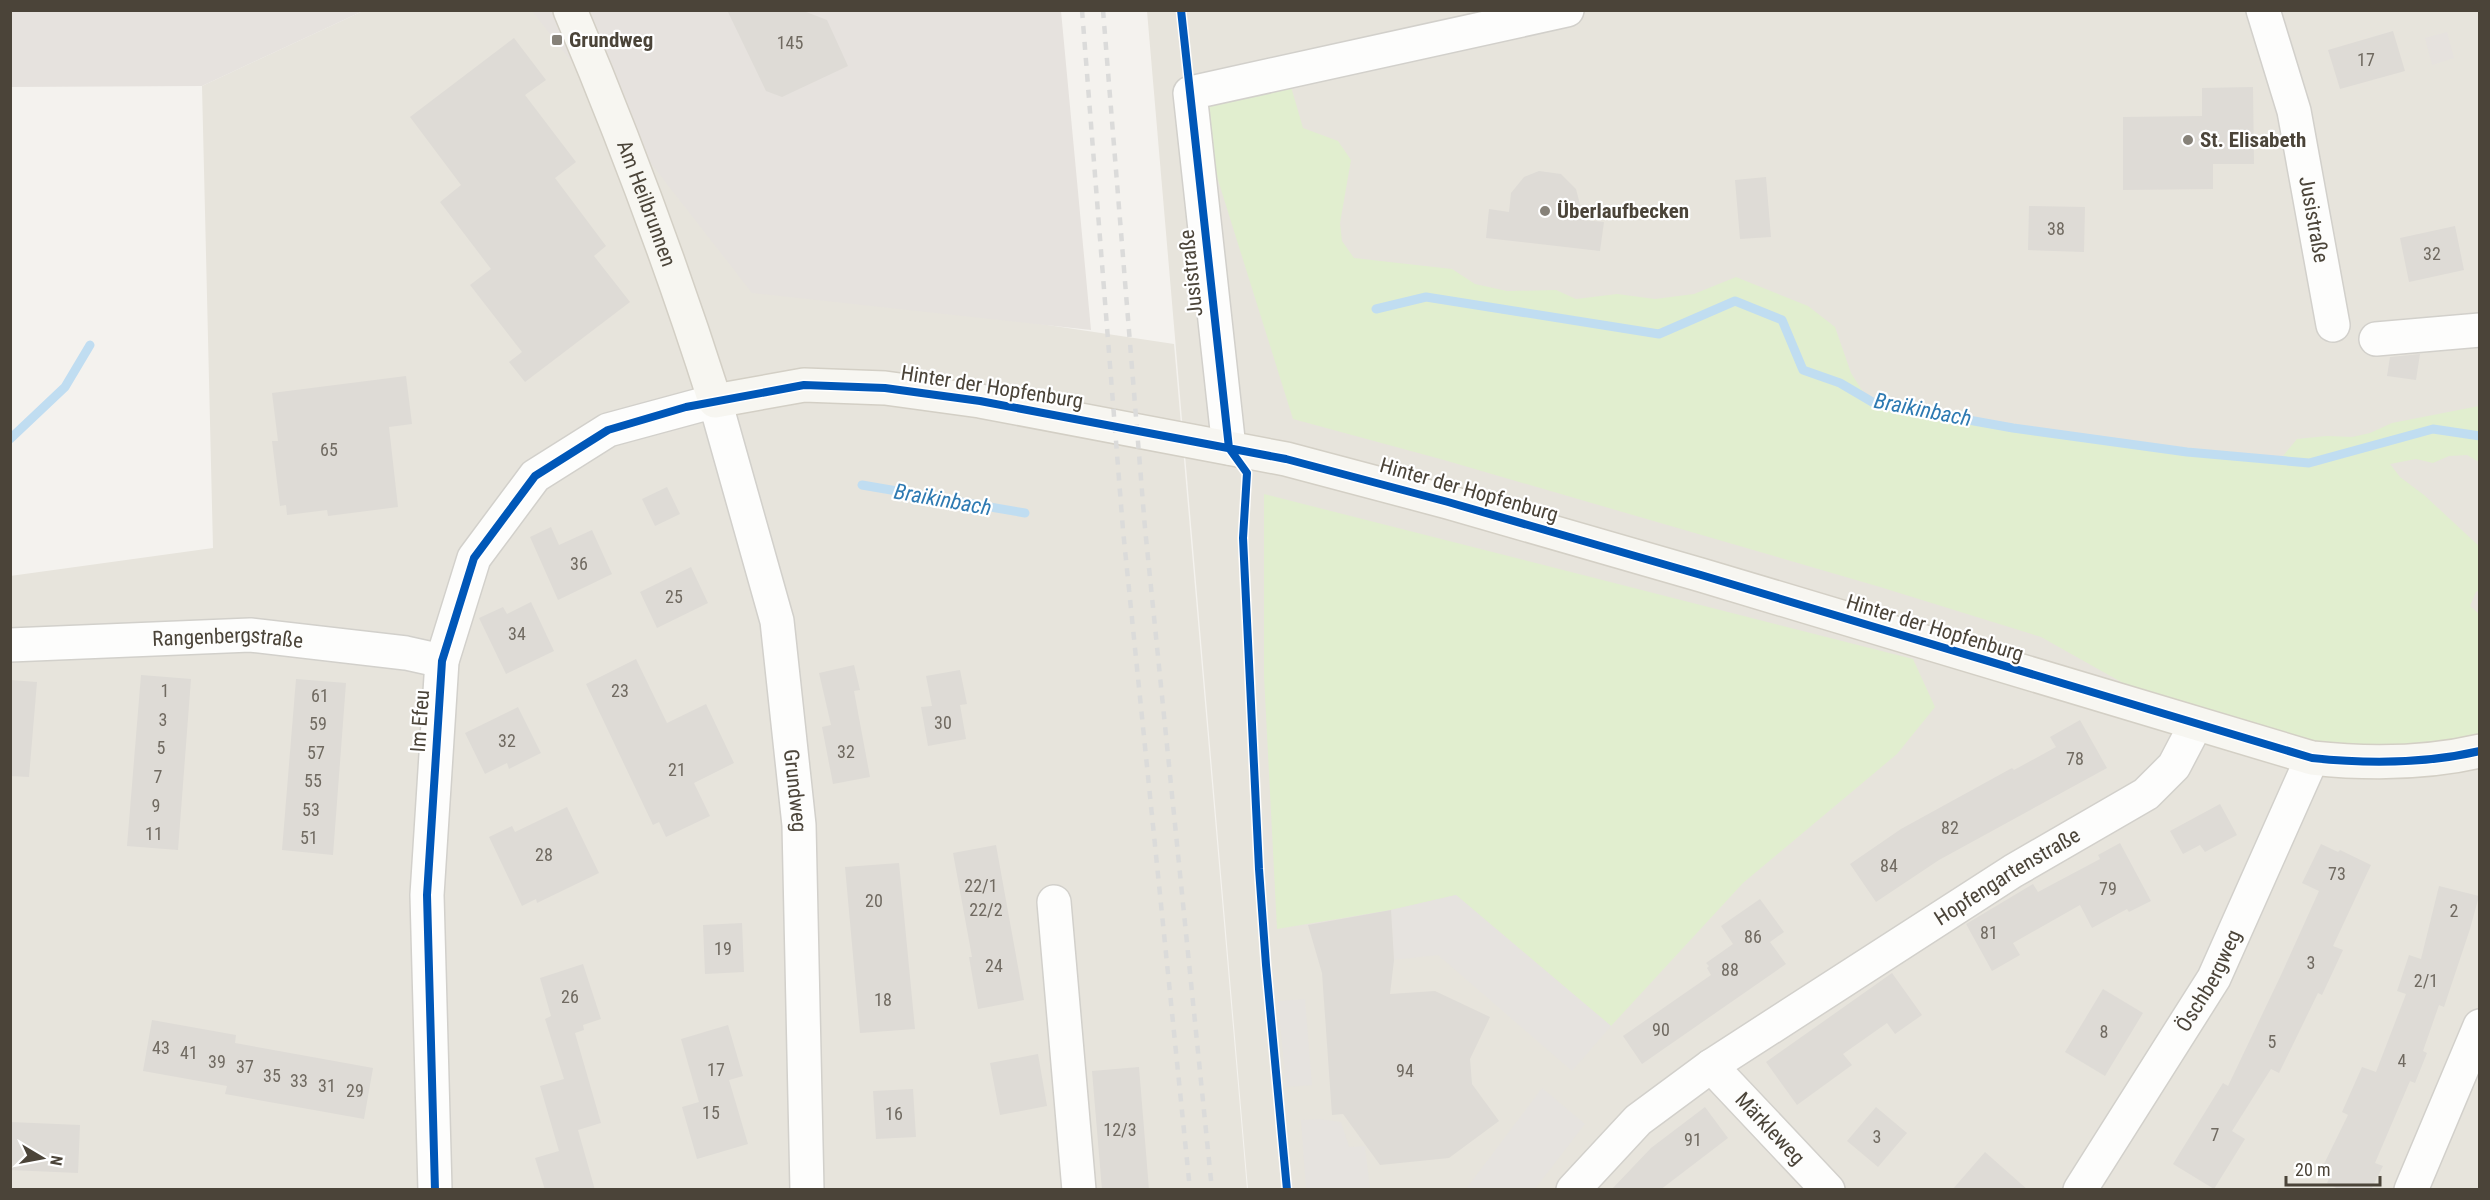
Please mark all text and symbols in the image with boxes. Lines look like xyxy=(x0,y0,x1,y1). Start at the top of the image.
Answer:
place label: Grundweg xyxy=(569,28,653,52)
house number: 145 xyxy=(777,32,803,53)
marker: Grundweg xyxy=(550,33,564,47)
house number: 17 xyxy=(2357,49,2375,70)
place label: St. Elisabeth xyxy=(2200,128,2306,152)
marker: St. Elisabeth xyxy=(2181,133,2195,147)
street label: Am Heilbrunnen xyxy=(612,137,681,270)
street label: Jusistraße xyxy=(2294,174,2333,265)
place label: Überlaufbecken xyxy=(1557,199,1689,223)
marker: Überlaufbecken xyxy=(1538,204,1552,218)
house number: 38 xyxy=(2047,218,2065,239)
street label: Jusistraße xyxy=(1174,228,1207,318)
house number: 32 xyxy=(2423,243,2441,264)
street label: Hinter der Hopfenburg xyxy=(899,361,1085,413)
water label: Braikinbach xyxy=(1872,388,1974,431)
house number: 65 xyxy=(320,439,338,460)
street label: Hinter der Hopfenburg xyxy=(1377,453,1561,527)
water label: Braikinbach xyxy=(892,479,994,520)
house number: 36 xyxy=(570,553,588,574)
house number: 25 xyxy=(665,586,683,607)
street label: Hinter der Hopfenburg xyxy=(1843,590,2027,666)
street label: Rangenbergstraße xyxy=(152,623,305,653)
house number: 34 xyxy=(508,623,526,644)
house number: 1 xyxy=(161,680,169,701)
house number: 23 xyxy=(611,680,629,701)
house number: 61 xyxy=(311,685,329,706)
street label: Im Efeu xyxy=(406,689,434,753)
house number: 3 xyxy=(159,709,167,730)
house number: 30 xyxy=(934,712,952,733)
house number: 59 xyxy=(309,713,327,734)
house number: 32 xyxy=(498,730,516,751)
house number: 5 xyxy=(157,737,166,758)
house number: 32 xyxy=(837,741,855,762)
house number: 57 xyxy=(307,742,325,763)
street label: Grundweg xyxy=(779,748,811,832)
house number: 78 xyxy=(2066,748,2084,769)
house number: 21 xyxy=(668,759,686,780)
house number: 7 xyxy=(154,766,163,787)
house number: 55 xyxy=(304,770,322,791)
house number: 9 xyxy=(152,795,160,816)
house number: 53 xyxy=(302,799,320,820)
house number: 82 xyxy=(1941,817,1959,838)
house number: 11 xyxy=(145,823,163,844)
street label: Hopfengartenstraße xyxy=(1930,823,2084,931)
house number: 51 xyxy=(300,827,318,848)
house number: 28 xyxy=(535,844,553,865)
house number: 84 xyxy=(1880,855,1898,876)
house number: 73 xyxy=(2328,863,2346,884)
house number: 22/1 xyxy=(964,875,998,896)
house number: 79 xyxy=(2099,878,2117,899)
house number: 20 xyxy=(865,890,883,911)
house number: 22/2 xyxy=(969,899,1003,920)
house number: 2 xyxy=(2450,900,2459,921)
house number: 81 xyxy=(1980,922,1998,943)
house number: 86 xyxy=(1744,926,1762,947)
street label: Öschbergweg xyxy=(2171,926,2246,1036)
house number: 19 xyxy=(714,938,732,959)
house number: 3 xyxy=(2307,952,2315,973)
house number: 24 xyxy=(985,955,1003,976)
house number: 88 xyxy=(1721,959,1739,980)
house number: 2/1 xyxy=(2414,970,2438,991)
house number: 26 xyxy=(561,986,579,1007)
house number: 18 xyxy=(874,989,892,1010)
house number: 90 xyxy=(1652,1019,1670,1040)
house number: 8 xyxy=(2100,1021,2108,1042)
house number: 5 xyxy=(2268,1031,2277,1052)
house number: 43 xyxy=(152,1037,170,1058)
house number: 41 xyxy=(180,1042,198,1063)
house number: 4 xyxy=(2398,1050,2407,1071)
house number: 39 xyxy=(208,1051,226,1072)
house number: 37 xyxy=(236,1056,254,1077)
house number: 17 xyxy=(707,1059,725,1080)
house number: 94 xyxy=(1396,1060,1414,1081)
house number: 35 xyxy=(263,1065,281,1086)
house number: 33 xyxy=(290,1070,308,1091)
house number: 31 xyxy=(318,1075,336,1096)
house number: 29 xyxy=(346,1080,364,1101)
street label: Märkleweg xyxy=(1730,1087,1810,1170)
house number: 15 xyxy=(702,1102,720,1123)
house number: 16 xyxy=(885,1103,903,1124)
house number: 12/3 xyxy=(1103,1119,1137,1140)
house number: 7 xyxy=(2211,1124,2220,1145)
house number: 3 xyxy=(1873,1126,1881,1147)
north arrow xyxy=(12,1128,72,1188)
house number: 91 xyxy=(1684,1129,1702,1150)
scale bar xyxy=(2286,1149,2380,1187)
text: N xyxy=(46,1154,66,1167)
text: 20 m xyxy=(2295,1159,2330,1180)

